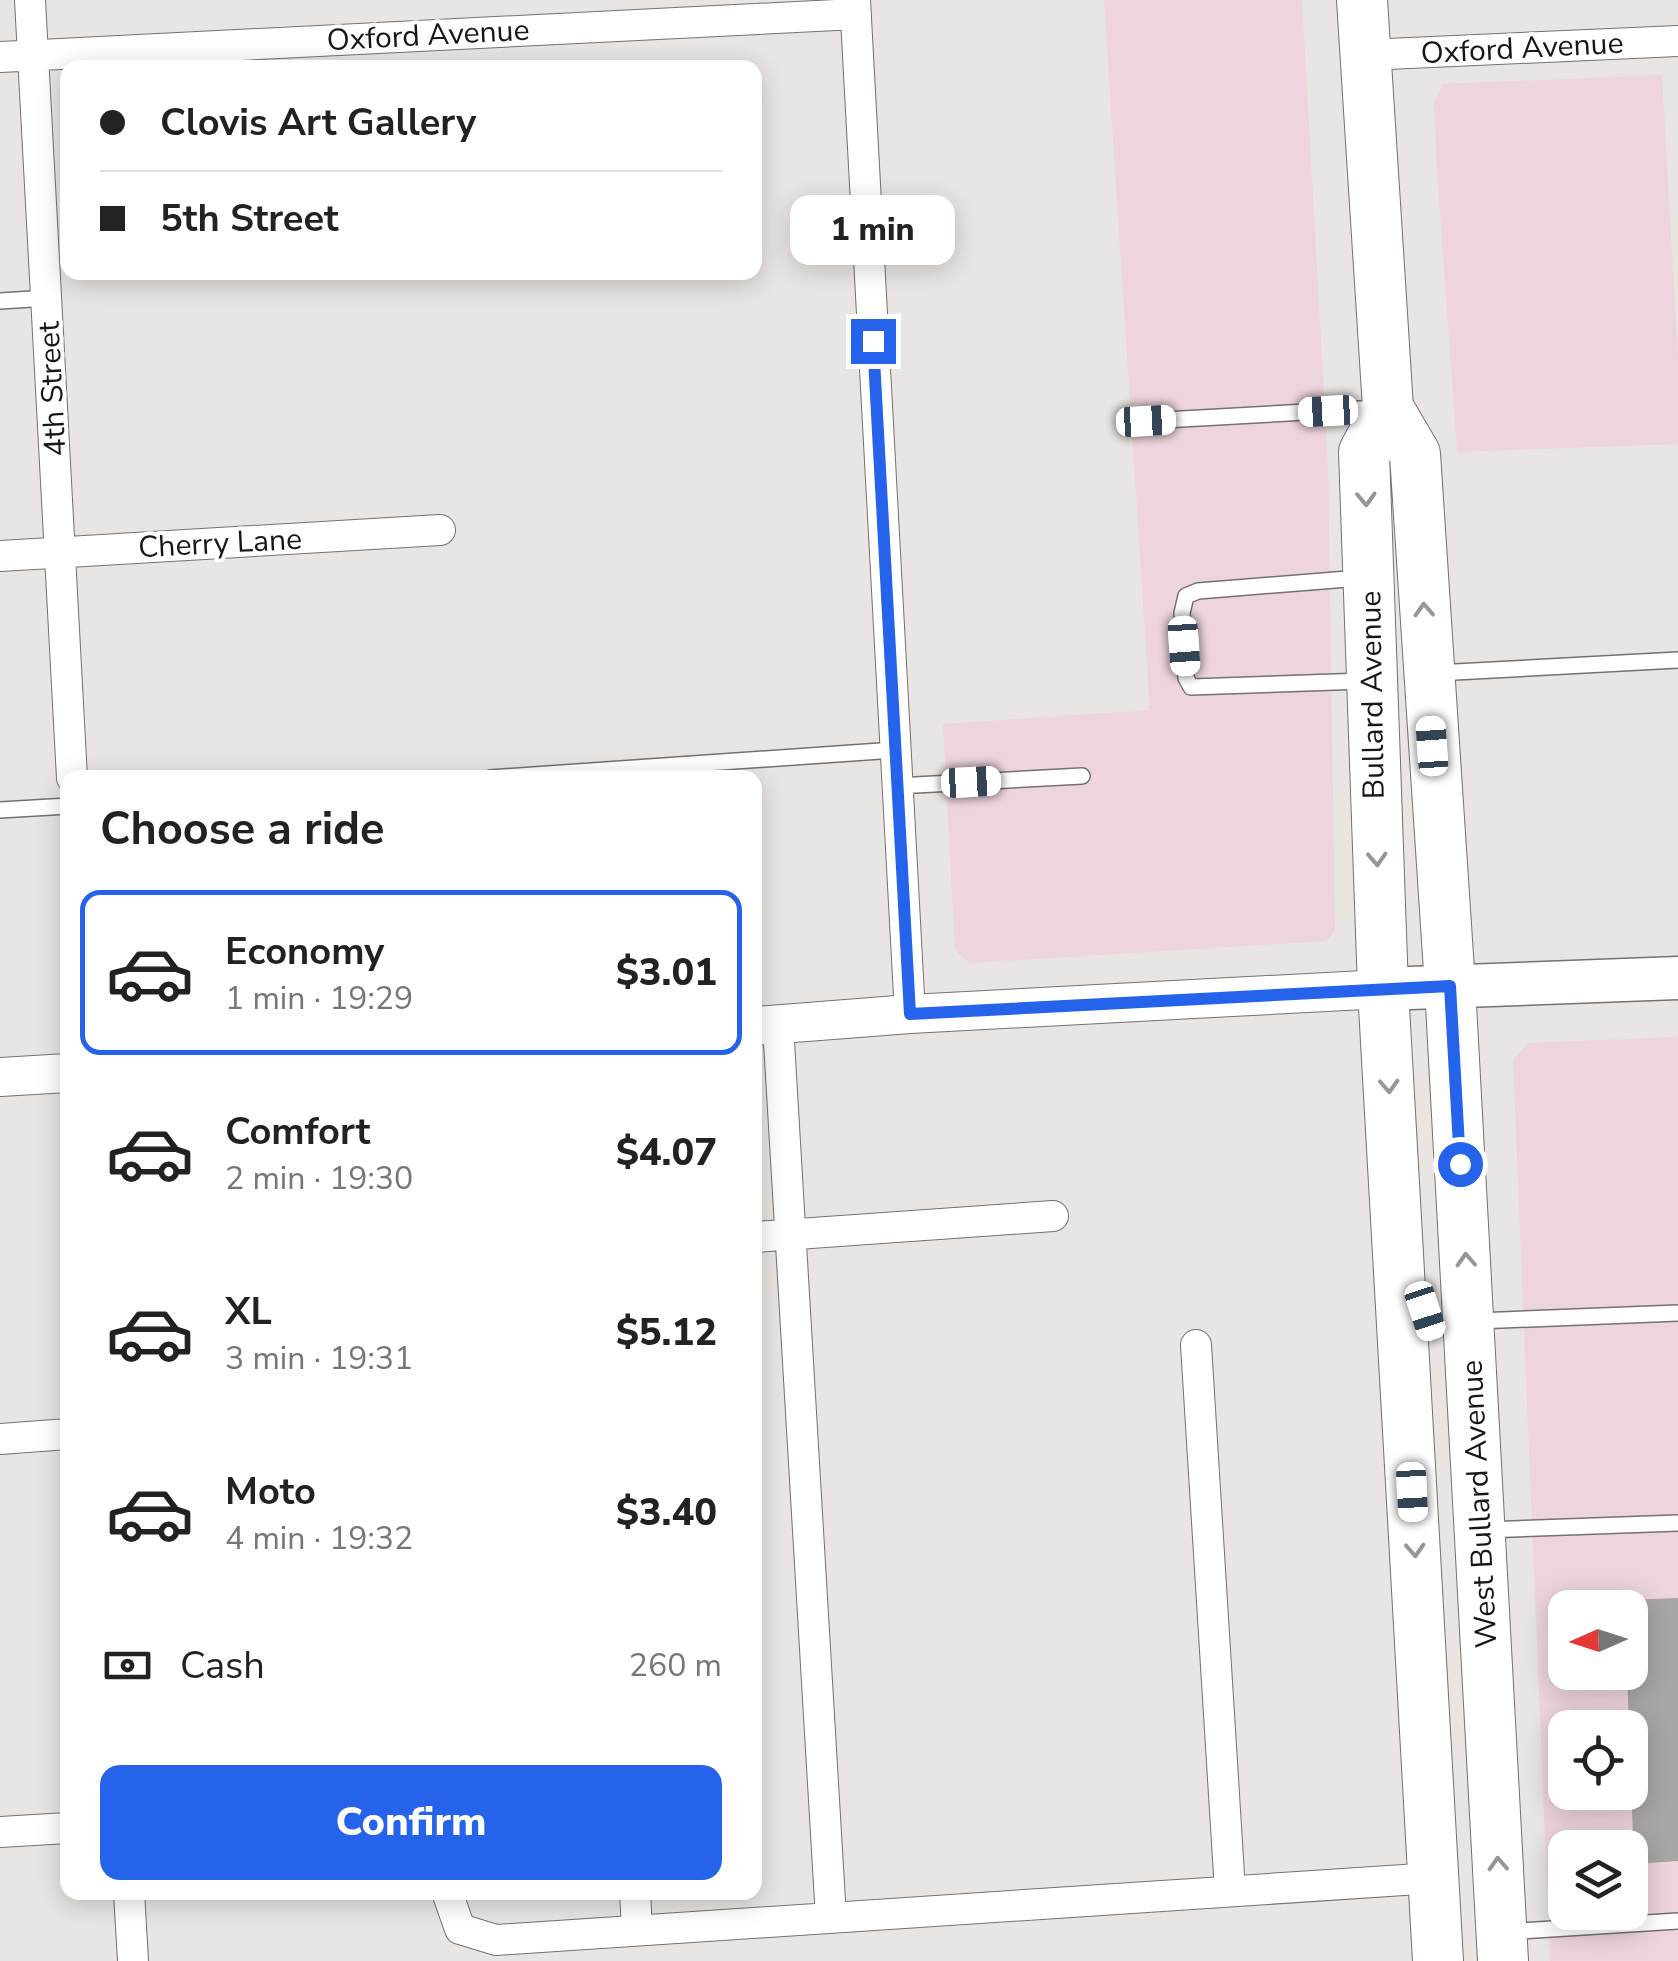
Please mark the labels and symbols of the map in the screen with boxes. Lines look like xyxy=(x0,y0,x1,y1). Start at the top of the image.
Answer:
street label: Oxford Avenue xyxy=(326,10,530,61)
street label: Oxford Avenue xyxy=(1420,23,1624,74)
callout: 1 min xyxy=(790,196,956,266)
route end xyxy=(851,319,896,364)
street label: 4th Street xyxy=(28,320,77,458)
car xyxy=(1297,394,1359,428)
car xyxy=(1115,404,1177,438)
one-way arrow xyxy=(1355,492,1376,508)
street label: Cherry Lane xyxy=(137,519,303,568)
street label: Bullard Avenue xyxy=(1350,590,1395,800)
one-way arrow xyxy=(1414,601,1435,617)
car xyxy=(1167,615,1201,677)
car xyxy=(1415,715,1449,777)
car xyxy=(940,765,1002,799)
one-way arrow xyxy=(1367,852,1388,868)
one-way arrow xyxy=(1377,1079,1399,1095)
route start xyxy=(1438,1142,1483,1187)
one-way arrow xyxy=(1456,1251,1477,1267)
car xyxy=(1401,1278,1449,1344)
street label: West Bullard Avenue xyxy=(1451,1359,1508,1649)
car xyxy=(1395,1461,1429,1523)
one-way arrow xyxy=(1404,1543,1425,1559)
north arrow xyxy=(1548,1590,1648,1690)
one-way arrow xyxy=(1488,1855,1509,1871)

